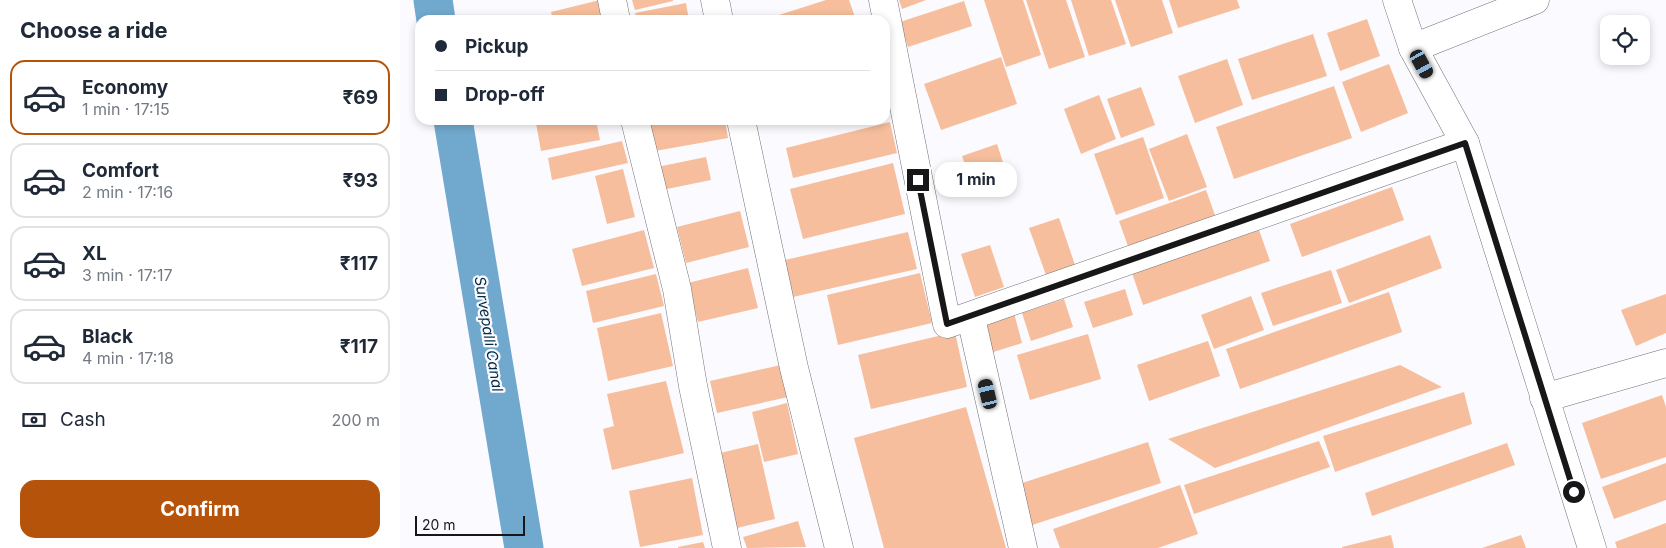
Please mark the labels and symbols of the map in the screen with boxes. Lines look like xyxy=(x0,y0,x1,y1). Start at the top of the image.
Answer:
car xyxy=(1408,47,1435,81)
callout: 1 min xyxy=(936,162,1018,198)
route end xyxy=(907,169,929,191)
water label: Survepalli Canal xyxy=(471,275,508,393)
car xyxy=(977,378,998,410)
route start xyxy=(1563,481,1585,503)
scale bar xyxy=(415,513,525,536)

